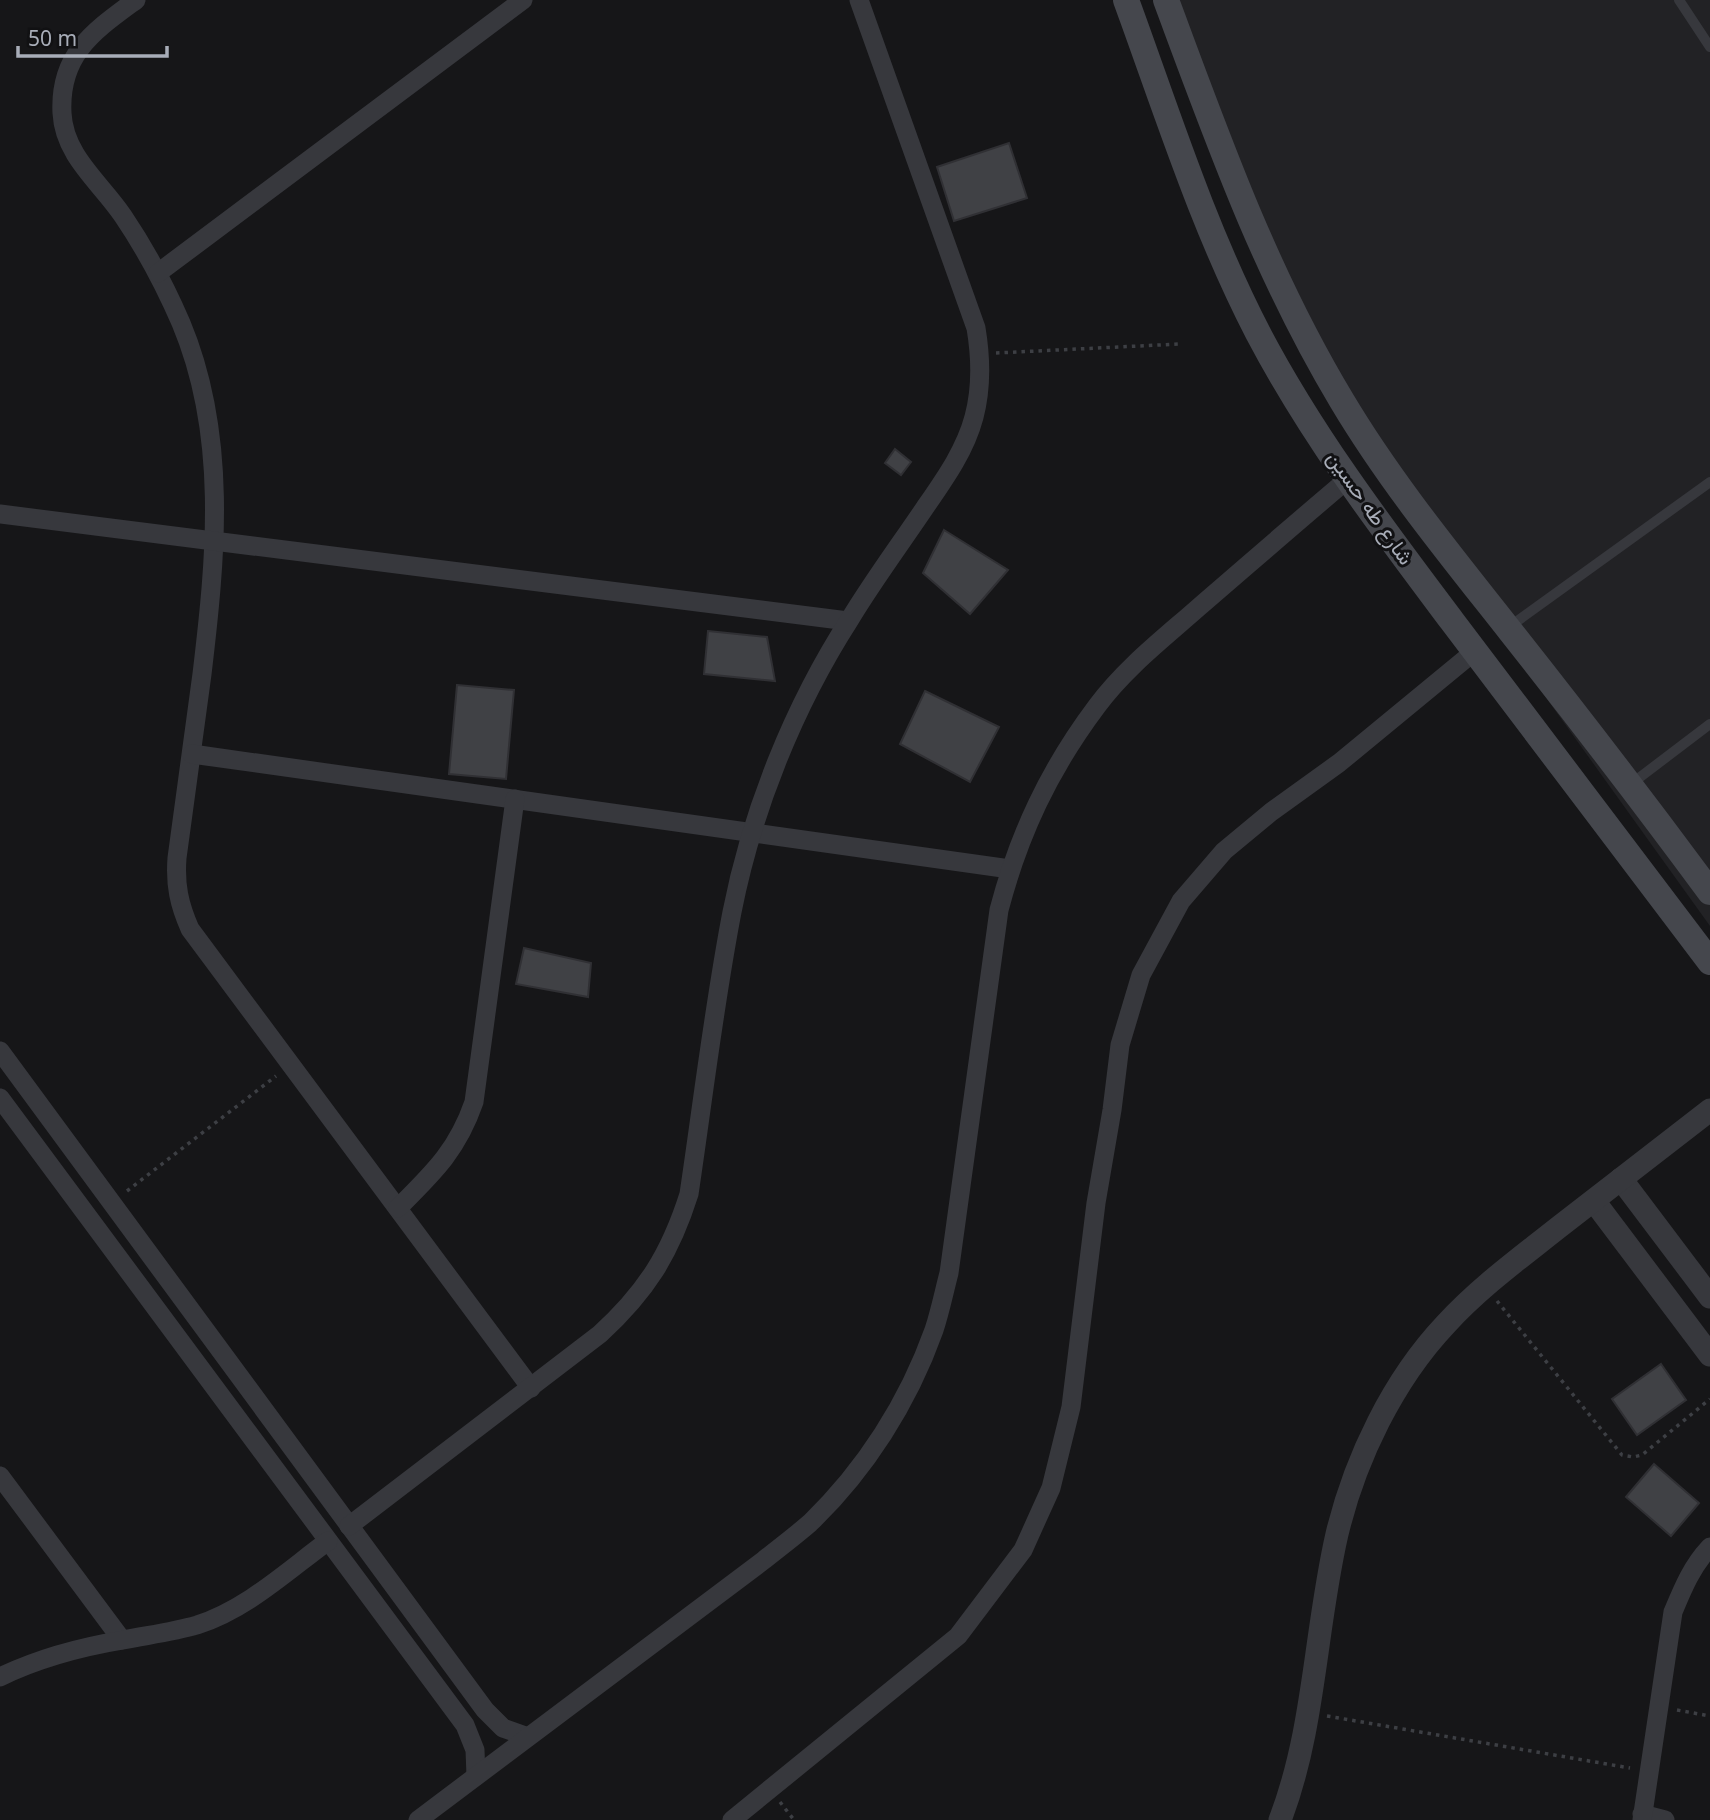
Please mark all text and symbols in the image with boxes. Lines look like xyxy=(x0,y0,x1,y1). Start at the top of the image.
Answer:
scale bar xyxy=(18,14,166,58)
text: 50 m xyxy=(28,24,77,52)
street label: شارع طه حسين xyxy=(1320,445,1420,571)

